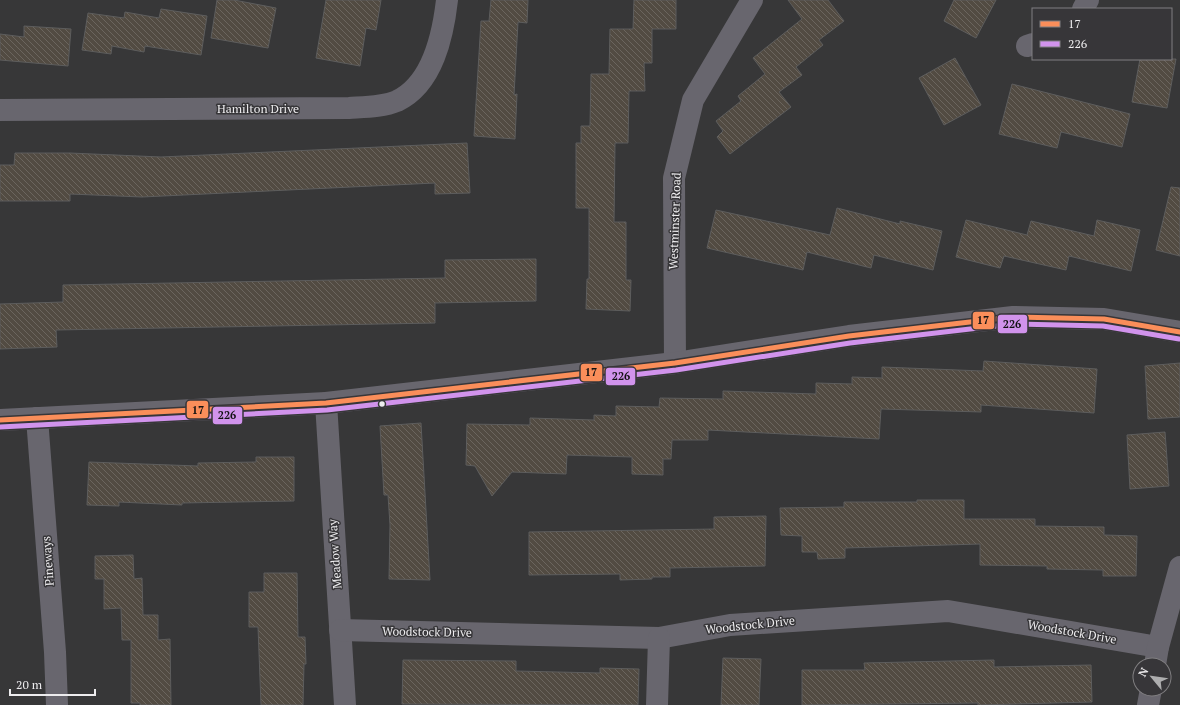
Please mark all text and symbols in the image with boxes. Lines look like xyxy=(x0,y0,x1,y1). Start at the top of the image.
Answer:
legend xyxy=(1032,8,1172,60)
text: 17 xyxy=(1068,16,1081,31)
text: 226 xyxy=(1068,36,1088,51)
street label: Hamilton Drive xyxy=(217,101,299,116)
street label: Westminster Road xyxy=(665,172,684,270)
line badge: 17 xyxy=(972,311,995,330)
text: 17 xyxy=(977,313,989,327)
line badge: 226 xyxy=(997,314,1028,334)
text: 226 xyxy=(1003,317,1021,331)
line badge: 17 xyxy=(580,363,603,382)
text: 17 xyxy=(585,365,597,379)
line badge: 226 xyxy=(605,367,636,386)
text: 226 xyxy=(612,369,630,383)
unlabelled marker xyxy=(377,399,387,409)
line badge: 17 xyxy=(186,400,209,419)
text: 17 xyxy=(192,403,204,417)
line badge: 226 xyxy=(212,406,243,425)
text: 226 xyxy=(218,408,236,422)
street label: Meadow Way xyxy=(325,518,344,589)
street label: Pineways xyxy=(38,536,57,586)
street label: Woodstock Drive xyxy=(704,612,795,637)
street label: Woodstock Drive xyxy=(1026,616,1118,647)
street label: Woodstock Drive xyxy=(382,623,472,640)
north arrow xyxy=(1132,657,1172,697)
text: N xyxy=(1135,665,1152,679)
scale bar xyxy=(10,671,95,697)
text: 20 m xyxy=(16,677,43,692)

